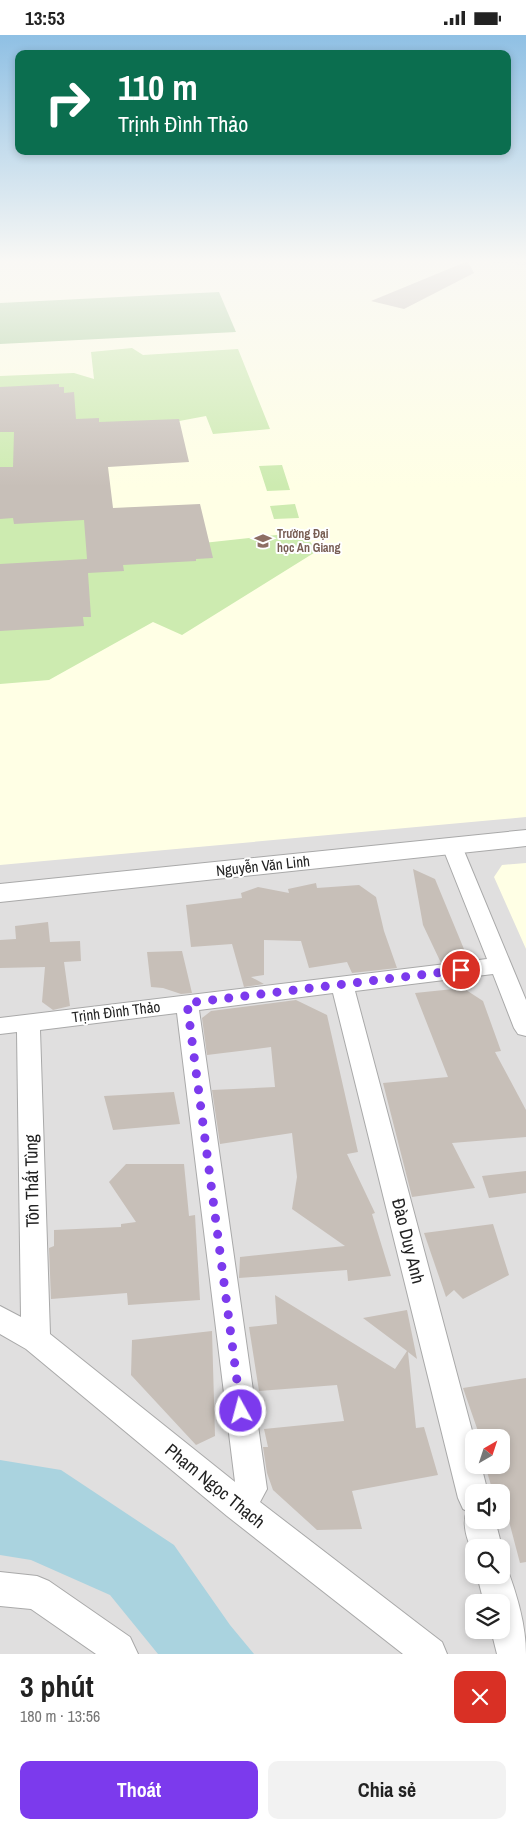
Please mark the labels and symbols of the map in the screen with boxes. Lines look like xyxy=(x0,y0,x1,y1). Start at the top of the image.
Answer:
place label: Trường Đại học An Giang xyxy=(277,526,341,556)
school or university icon: Trường Đại học An Giang xyxy=(253,531,273,551)
street label: Nguyễn Văn Linh xyxy=(215,850,311,881)
pin xyxy=(440,949,482,991)
street label: Trịnh Đình Thảo xyxy=(71,996,161,1027)
street label: Tôn Thất Tùng xyxy=(18,1133,45,1228)
street label: Đào Duy Anh xyxy=(386,1196,431,1286)
position arrow xyxy=(214,1384,266,1436)
north arrow xyxy=(465,1429,510,1474)
street label: Phạm Ngọc Thạch xyxy=(160,1438,271,1534)

